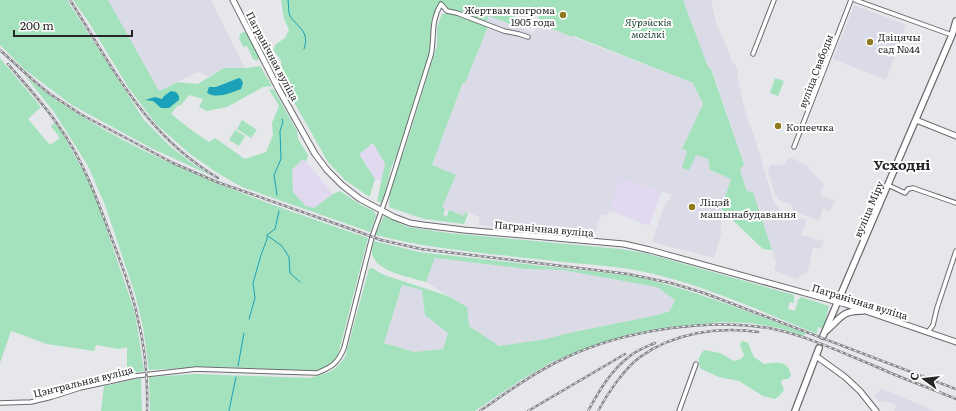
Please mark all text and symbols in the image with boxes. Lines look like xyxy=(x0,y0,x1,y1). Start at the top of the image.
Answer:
place label: Жертвам погрома 1905 года xyxy=(464,2,556,29)
street label: Пагранічная вуліца xyxy=(243,8,303,104)
marker: Жертвам погрома 1905 года xyxy=(558,10,568,20)
scale bar xyxy=(14,12,132,38)
park label: Яўрэйскія могілкі xyxy=(624,14,672,41)
text: 200 m xyxy=(20,16,54,34)
place label: Дзіцячы сад №44 xyxy=(878,29,921,56)
street label: вуліца Свабоды xyxy=(794,32,836,110)
marker: Дзіцячы сад №44 xyxy=(865,37,875,47)
place label: Копеечка xyxy=(786,119,834,134)
marker: Копеечка xyxy=(773,121,783,131)
district label: Усходні xyxy=(874,154,930,174)
street label: вуліца Міру xyxy=(849,178,887,239)
place label: Ліцэй машынабудавання xyxy=(700,194,796,221)
marker: Ліцэй машынабудавання xyxy=(687,202,697,212)
street label: Пагранічная вуліца xyxy=(494,216,595,240)
street label: Пагранічная вуліца xyxy=(810,279,910,323)
north arrow xyxy=(904,359,944,399)
street label: Цэнтральная вуліца xyxy=(31,361,135,401)
text: С xyxy=(905,370,922,382)

